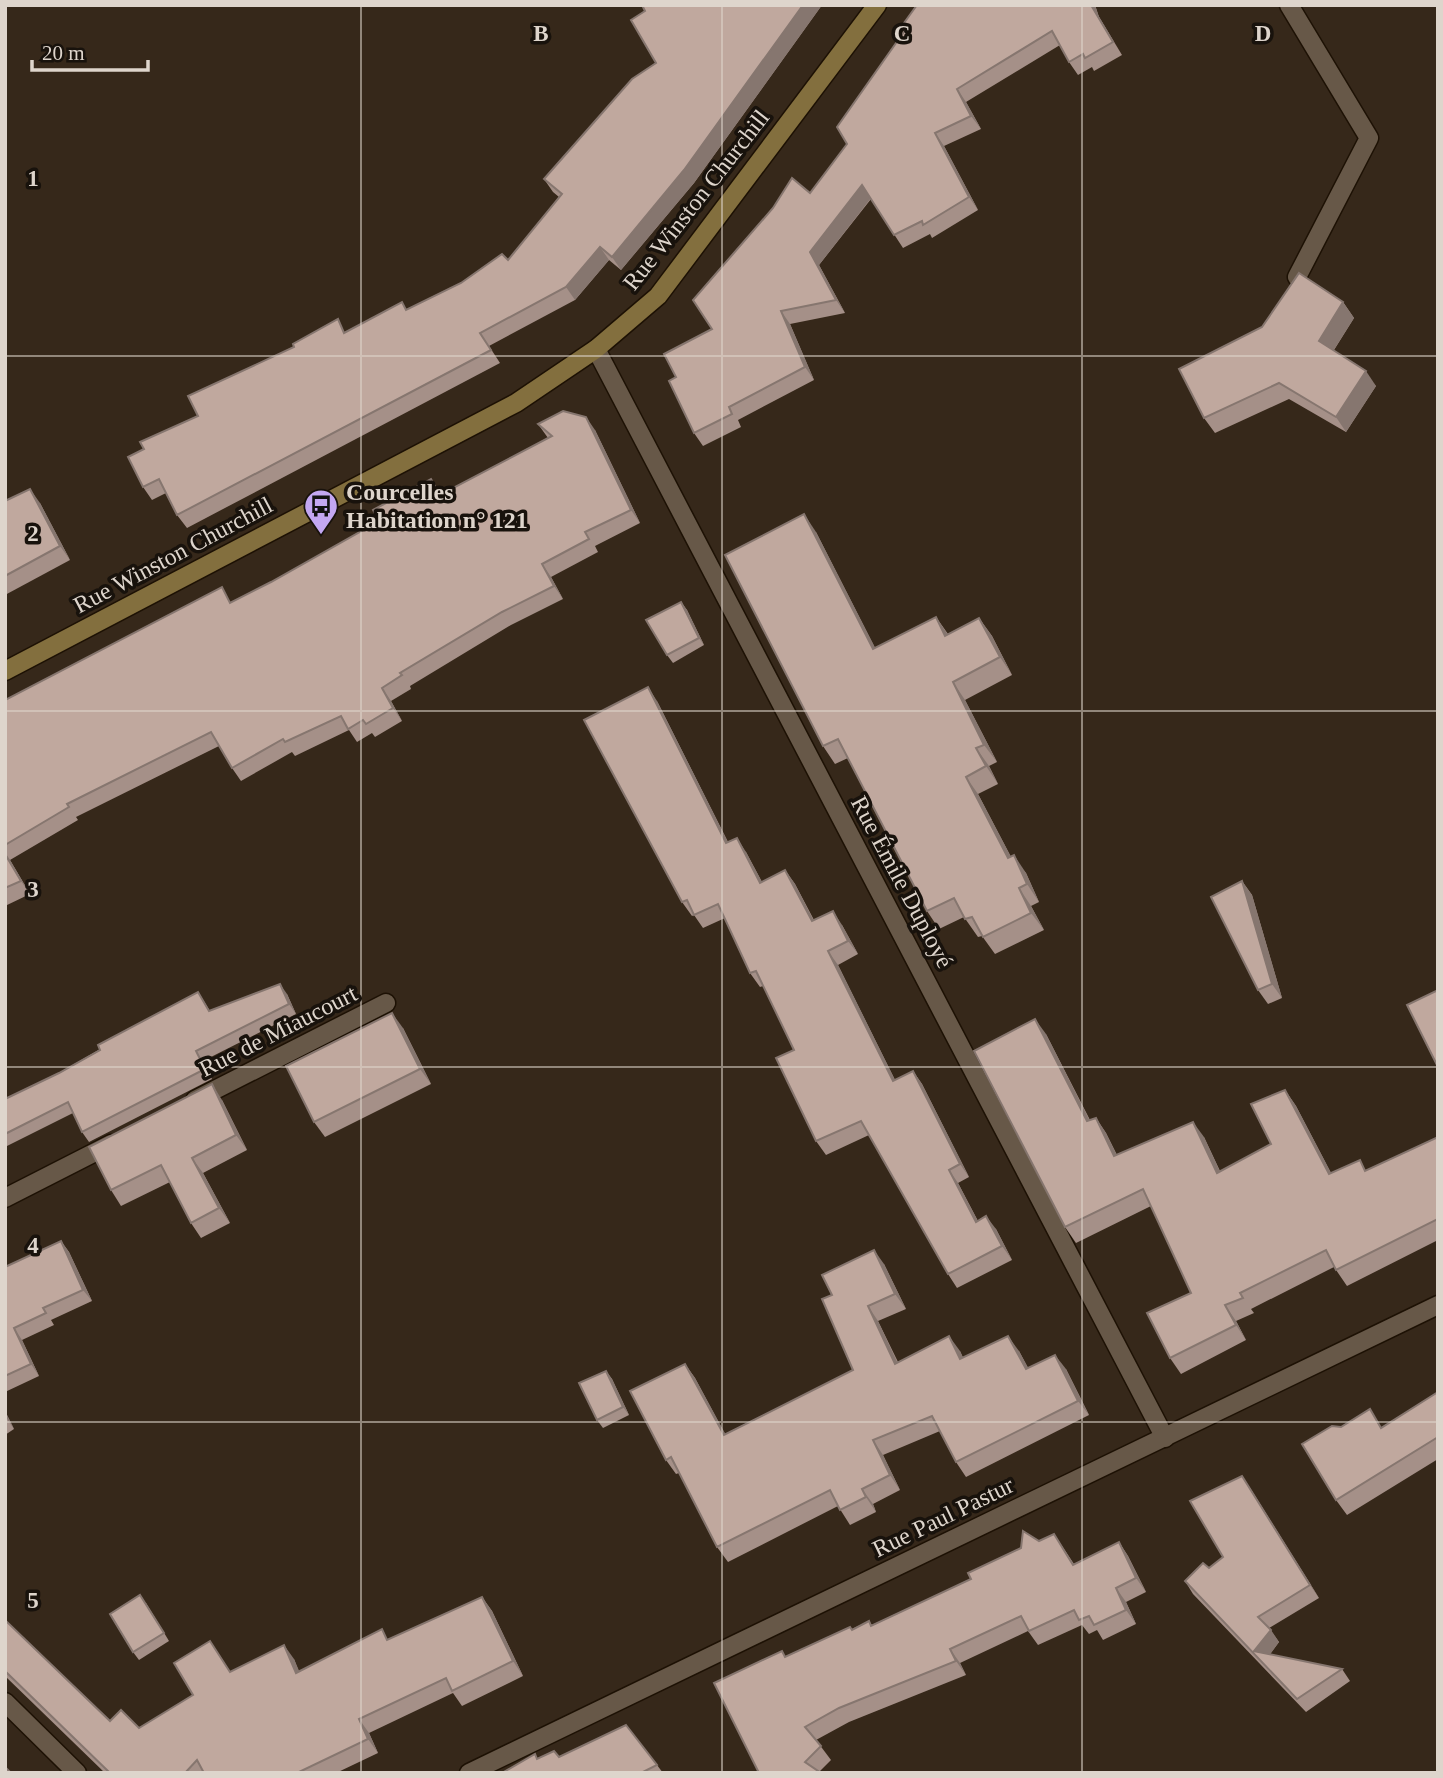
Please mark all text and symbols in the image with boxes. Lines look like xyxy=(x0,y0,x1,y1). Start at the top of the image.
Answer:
text: B xyxy=(533,21,549,46)
text: C xyxy=(894,21,910,46)
text: D xyxy=(1255,21,1271,46)
scale bar xyxy=(32,28,147,72)
text: 20 m xyxy=(42,41,85,65)
street label: Rue Winston Churchill xyxy=(618,105,775,295)
text: 1 xyxy=(27,166,39,191)
place label: Courcelles Habitation n° 121 xyxy=(346,479,528,533)
bus stop icon: Courcelles Habitation n° 121 xyxy=(302,487,340,536)
street label: Rue Winston Churchill xyxy=(69,491,277,618)
text: 2 xyxy=(27,521,39,546)
street label: Rue Émile Duployé xyxy=(846,792,958,972)
text: 3 xyxy=(27,877,39,902)
street label: Rue de Miaucourt xyxy=(195,980,361,1082)
text: 4 xyxy=(27,1233,39,1258)
street label: Rue Paul Pastur xyxy=(868,1472,1018,1562)
text: 5 xyxy=(27,1588,39,1613)

